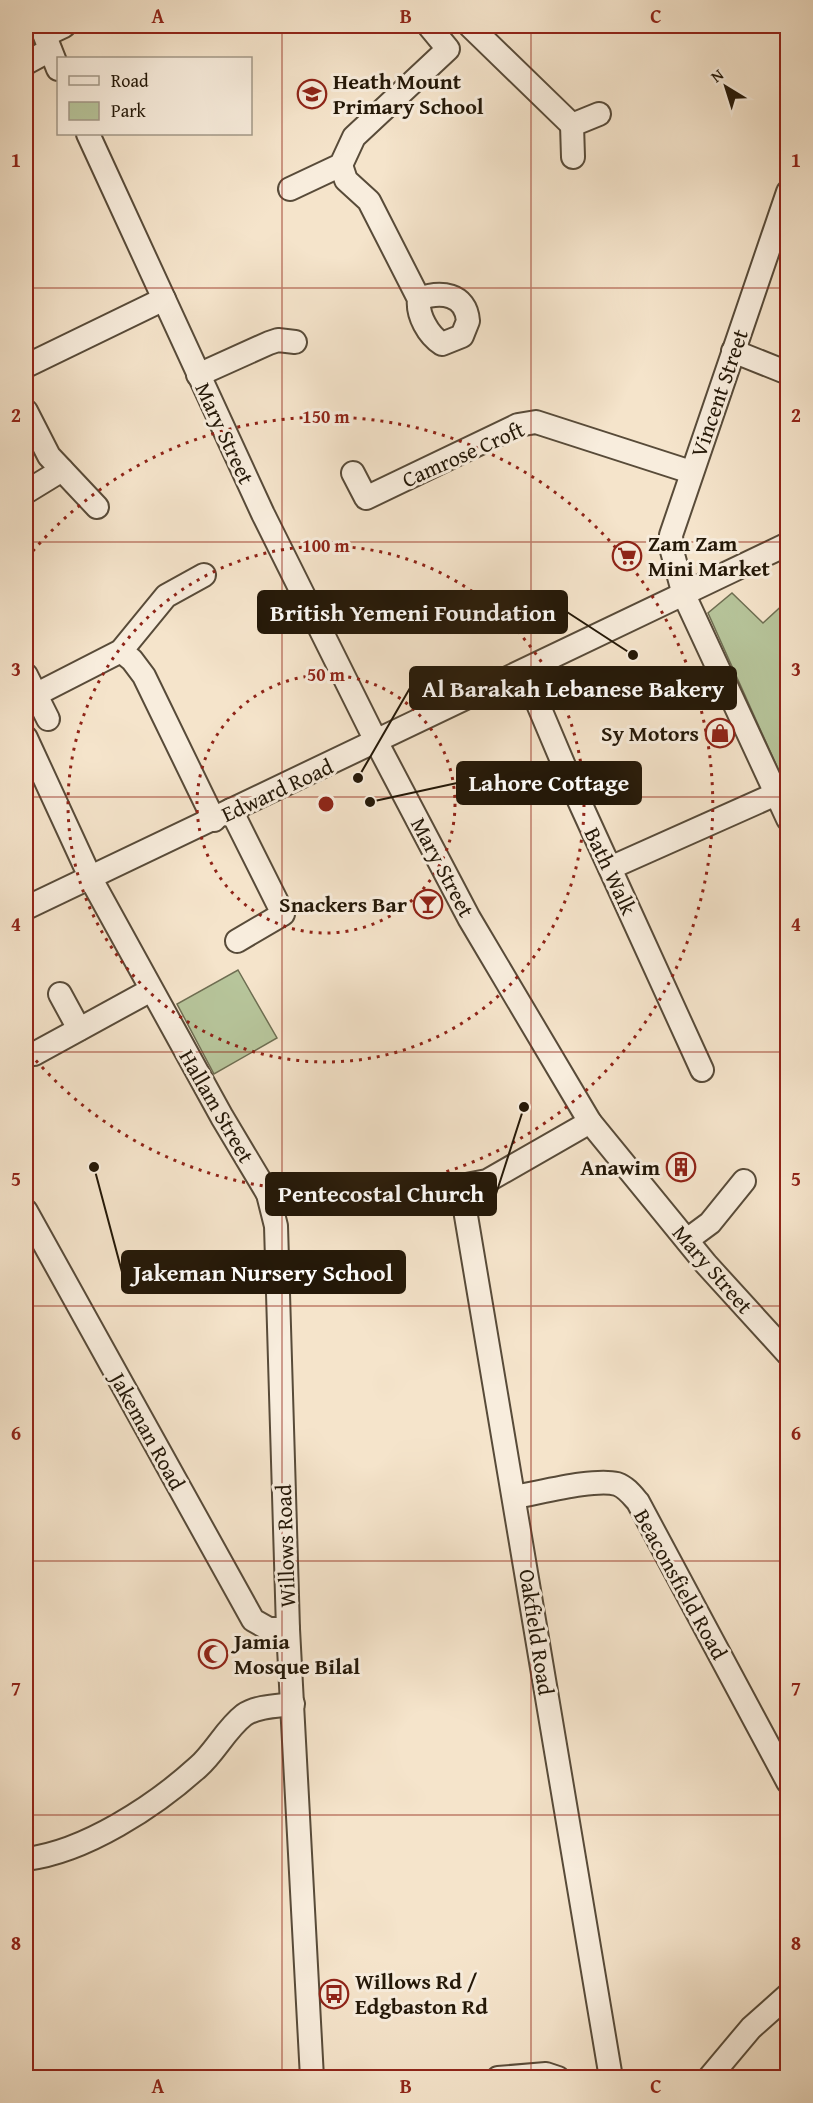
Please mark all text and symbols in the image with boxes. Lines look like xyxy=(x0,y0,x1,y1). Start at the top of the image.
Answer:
text: A xyxy=(152,1,165,30)
text: B xyxy=(400,1,412,30)
text: C xyxy=(650,1,662,30)
legend xyxy=(57,57,252,135)
north arrow xyxy=(696,57,756,117)
text: N xyxy=(705,62,729,88)
place label: Heath Mount Primary School xyxy=(333,65,484,122)
text: Road xyxy=(111,67,149,94)
school or university icon: Heath Mount Primary School xyxy=(296,78,328,110)
text: Park xyxy=(111,97,147,124)
text: 1 xyxy=(11,145,21,174)
text: 1 xyxy=(791,145,801,174)
street label: Vincent Street xyxy=(682,324,756,461)
street label: Mary Street xyxy=(187,377,263,489)
text: 2 xyxy=(11,400,21,429)
text: 2 xyxy=(791,400,801,429)
text: 150 m xyxy=(302,403,350,430)
street label: Camrose Croft xyxy=(397,413,530,495)
place label: Zam Zam Mini Market xyxy=(648,527,771,584)
text: 100 m xyxy=(302,532,350,559)
supermarket icon: Zam Zam Mini Market xyxy=(611,540,643,572)
callout: British Yemeni Foundation xyxy=(258,591,567,633)
text: British Yemeni Foundation xyxy=(270,595,556,630)
text: 3 xyxy=(11,654,21,683)
text: 3 xyxy=(791,654,801,683)
text: 50 m xyxy=(307,661,346,688)
callout: Al Barakah Lebanese Bakery xyxy=(410,667,736,709)
text: Al Barakah Lebanese Bakery xyxy=(422,671,725,706)
place label: Sy Motors xyxy=(601,717,699,749)
shop icon: Sy Motors xyxy=(704,717,736,749)
street label: Edward Road xyxy=(216,750,338,830)
callout: Lahore Cottage xyxy=(457,762,641,804)
text: Lahore Cottage xyxy=(469,765,630,800)
centre of rings xyxy=(316,794,336,814)
street label: Mary Street xyxy=(403,811,483,923)
street label: Bath Walk xyxy=(577,822,646,921)
place label: Snackers Bar xyxy=(279,888,407,920)
bar icon: Snackers Bar xyxy=(412,888,444,920)
text: 4 xyxy=(11,909,21,938)
text: 4 xyxy=(791,909,801,938)
street label: Hallam Street xyxy=(172,1043,263,1169)
place label: Anawim xyxy=(580,1151,660,1183)
building icon: Anawim xyxy=(665,1151,697,1183)
text: 5 xyxy=(11,1164,21,1193)
text: 5 xyxy=(791,1164,801,1193)
callout: Pentecostal Church xyxy=(266,1173,496,1215)
text: Pentecostal Church xyxy=(278,1176,484,1211)
street label: Mary Street xyxy=(665,1217,761,1321)
callout: Jakeman Nursery School xyxy=(122,1251,405,1293)
text: Jakeman Nursery School xyxy=(129,1255,394,1290)
street label: Jakeman Road xyxy=(101,1364,194,1496)
text: 6 xyxy=(11,1418,21,1447)
text: 6 xyxy=(791,1418,801,1447)
street label: Willows Road xyxy=(267,1484,303,1608)
street label: Beaconsfield Road xyxy=(626,1503,736,1665)
street label: Oakfield Road xyxy=(511,1567,563,1698)
place label: Jamia Mosque Bilal xyxy=(230,1625,360,1682)
mosque icon: Jamia Mosque Bilal xyxy=(197,1638,229,1670)
text: 7 xyxy=(11,1673,21,1702)
text: 7 xyxy=(791,1673,801,1702)
text: 8 xyxy=(11,1928,21,1957)
text: 8 xyxy=(791,1928,801,1957)
place label: Willows Rd / Edgbaston Rd xyxy=(355,1965,488,2022)
bus stop icon: Willows Rd / Edgbaston Rd xyxy=(318,1978,350,2010)
text: A xyxy=(152,2071,165,2100)
text: B xyxy=(400,2071,412,2100)
text: C xyxy=(650,2071,662,2100)

